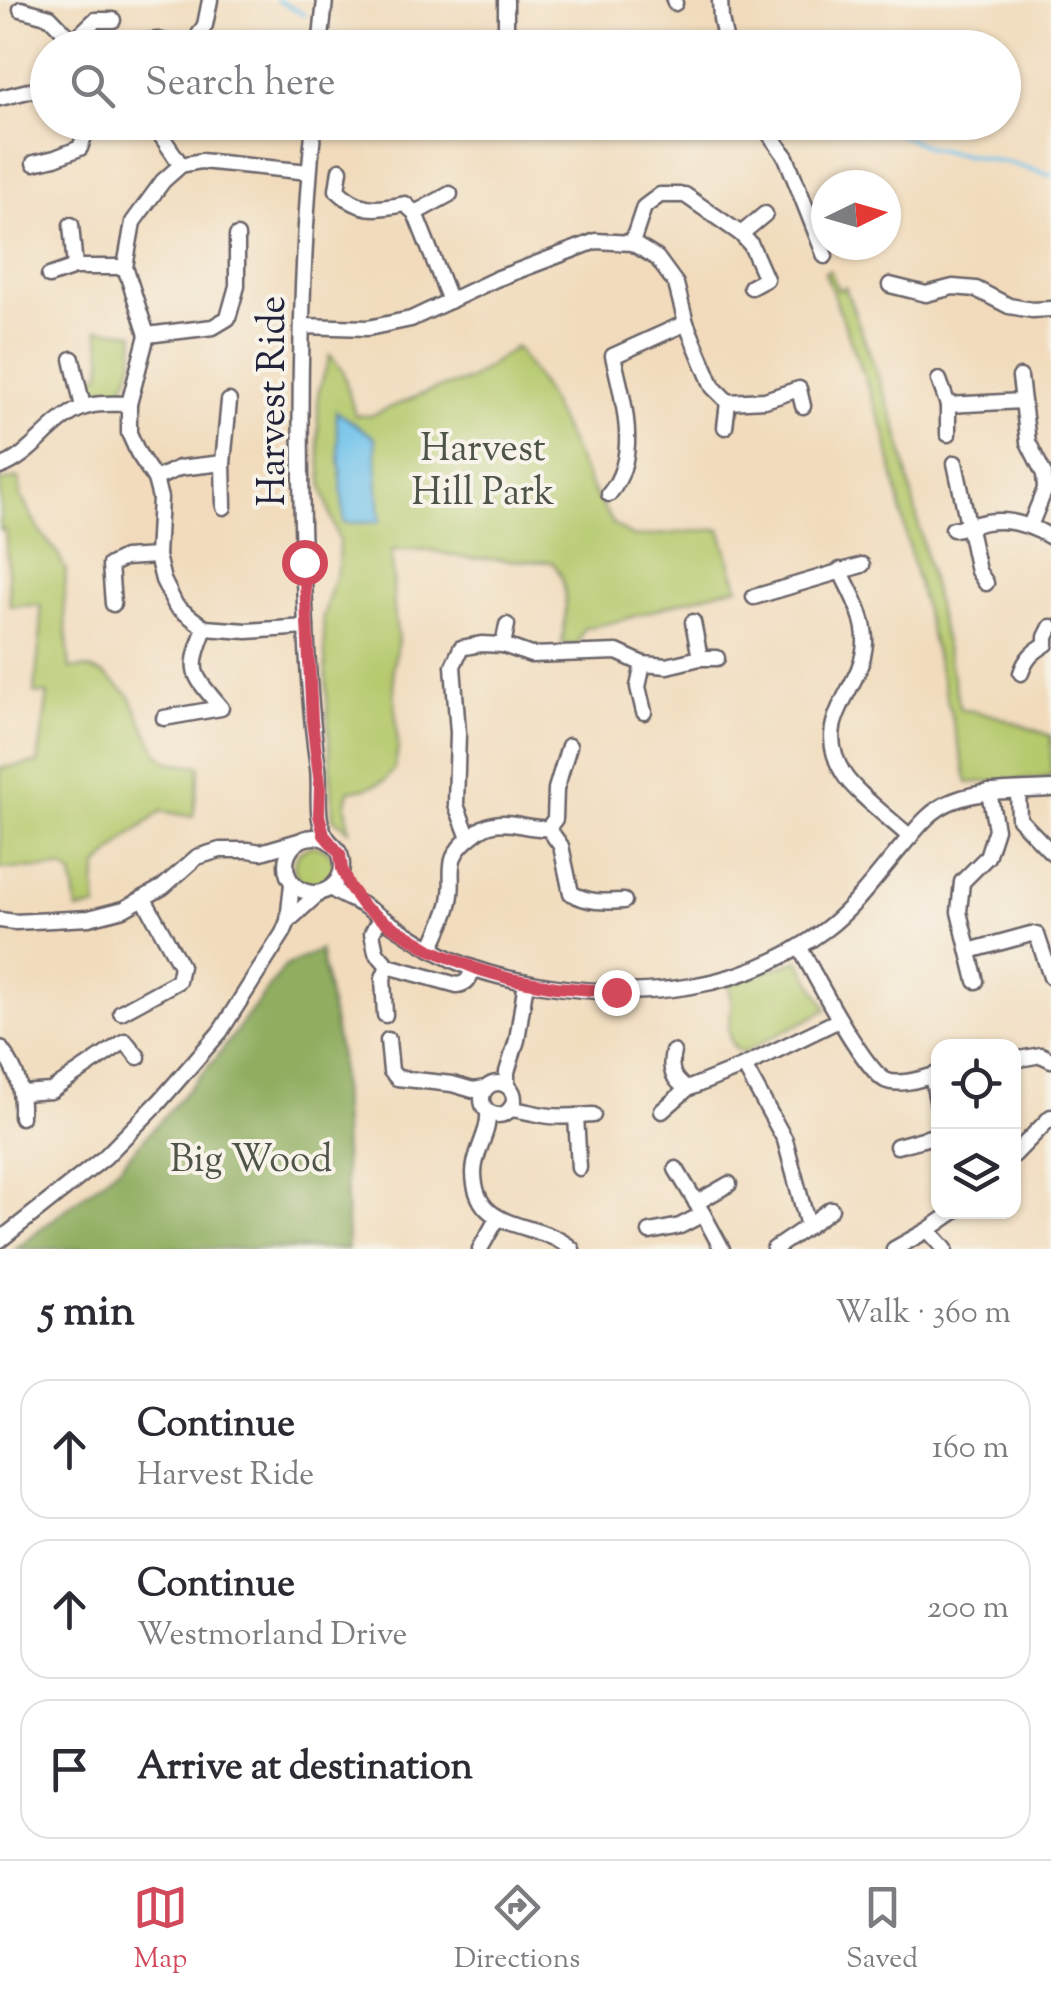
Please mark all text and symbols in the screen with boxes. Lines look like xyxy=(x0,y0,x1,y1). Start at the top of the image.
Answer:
search box xyxy=(30,30,1021,140)
icon: search xyxy=(65,58,120,113)
text: Search here xyxy=(145,58,336,112)
north arrow xyxy=(811,170,901,260)
street label: Harvest Ride xyxy=(248,296,302,506)
park label: Harvest Hill Park xyxy=(412,424,555,522)
route start xyxy=(282,540,328,586)
route end xyxy=(594,970,640,1016)
map controls xyxy=(931,1039,1021,1219)
button: locate xyxy=(931,1039,1021,1129)
button: layers xyxy=(931,1129,1021,1219)
park label: Big Wood xyxy=(170,1135,332,1189)
text: 5 min xyxy=(40,1284,135,1344)
text: Walk · 360 m xyxy=(835,1291,1011,1337)
text: Continue xyxy=(137,1399,295,1453)
icon: ahead xyxy=(42,1422,97,1477)
text: 160 m xyxy=(932,1426,1009,1472)
text: Harvest Ride xyxy=(137,1453,314,1499)
text: Continue xyxy=(137,1559,295,1613)
icon: ahead xyxy=(42,1582,97,1637)
text: 200 m xyxy=(927,1586,1009,1632)
text: Westmorland Drive xyxy=(137,1613,408,1659)
icon: arrive xyxy=(42,1742,97,1797)
text: Arrive at destination xyxy=(137,1742,473,1796)
tab: Map xyxy=(133,1880,188,1980)
tab: Directions xyxy=(454,1880,580,1980)
tab: Saved xyxy=(846,1880,918,1980)

